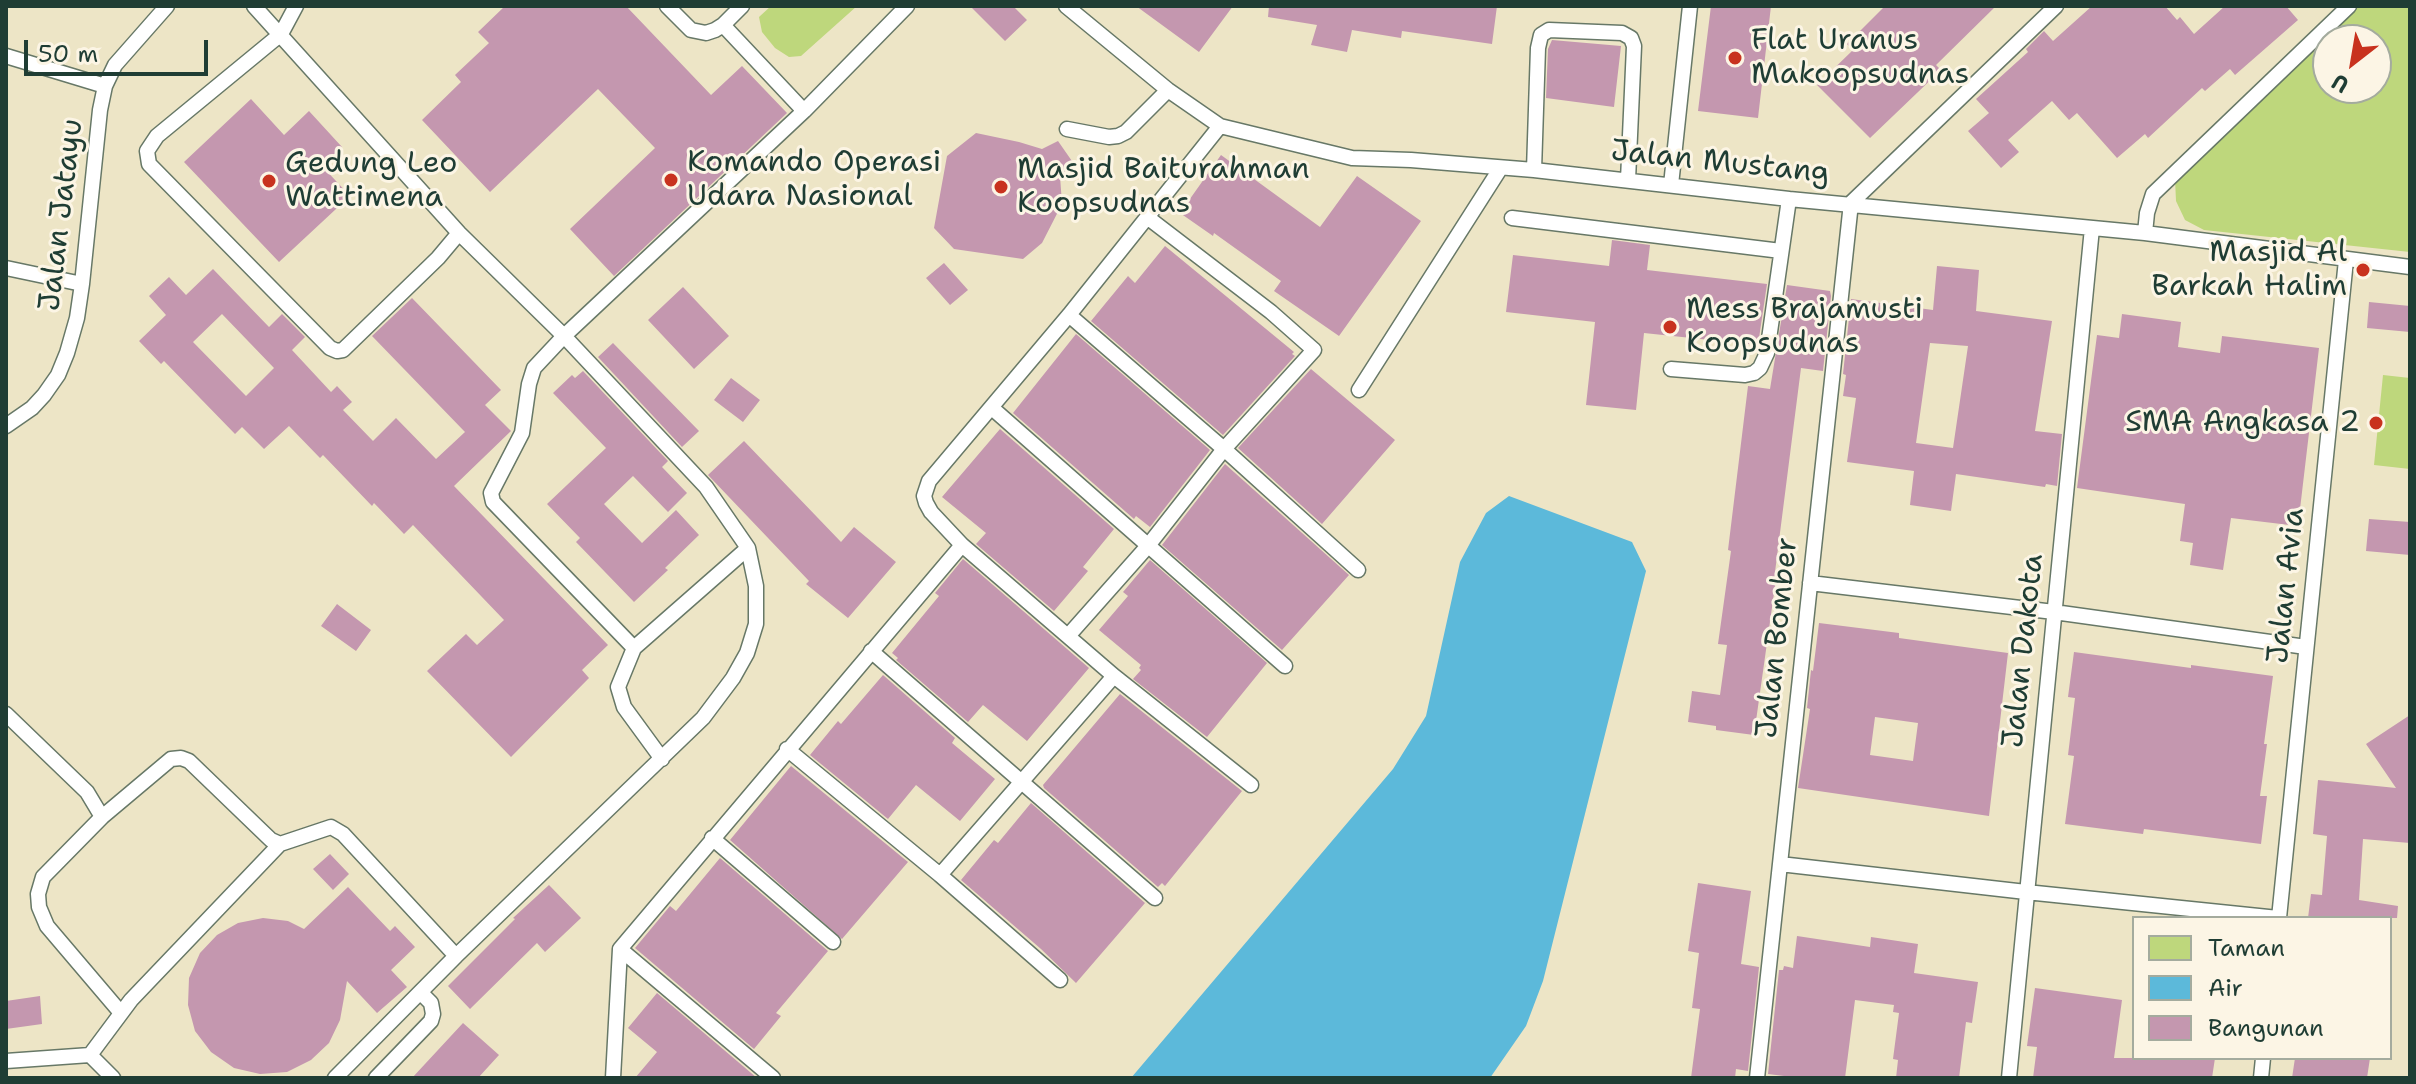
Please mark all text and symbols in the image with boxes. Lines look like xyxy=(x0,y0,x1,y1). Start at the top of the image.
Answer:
place label: Flat Uranus Makoopsudnas xyxy=(1751,23,1969,94)
scale bar xyxy=(28,24,212,74)
north arrow xyxy=(2312,24,2392,104)
text: 50 m xyxy=(38,38,98,70)
marker: Flat Uranus Makoopsudnas xyxy=(1726,49,1744,67)
text: U xyxy=(2326,67,2354,100)
street label: Jalan Jatayu xyxy=(32,117,92,313)
street label: Jalan Mustang xyxy=(1609,134,1831,192)
place label: Komando Operasi Udara Nasional xyxy=(687,145,941,216)
place label: Gedung Leo Wattimena xyxy=(285,146,457,216)
place label: Masjid Baiturahman Koopsudnas xyxy=(1017,152,1310,222)
marker: Komando Operasi Udara Nasional xyxy=(662,171,680,189)
marker: Gedung Leo Wattimena xyxy=(260,172,278,190)
marker: Masjid Baiturahman Koopsudnas xyxy=(992,178,1010,196)
place label: Masjid Al Barkah Halim xyxy=(2152,235,2347,306)
marker: Masjid Al Barkah Halim xyxy=(2354,261,2372,279)
place label: Mess Brajamusti Koopsudnas xyxy=(1686,292,1923,362)
marker: Mess Brajamusti Koopsudnas xyxy=(1661,318,1679,336)
place label: SMA Angkasa 2 xyxy=(2125,405,2360,441)
marker: SMA Angkasa 2 xyxy=(2367,414,2385,432)
street label: Jalan Avia xyxy=(2261,506,2313,666)
street label: Jalan Bomber xyxy=(1750,536,1806,740)
street label: Jalan Dakota xyxy=(1996,552,2052,750)
legend xyxy=(2132,916,2392,1060)
text: Taman xyxy=(2208,932,2285,964)
text: Air xyxy=(2208,972,2243,1004)
text: Bangunan xyxy=(2208,1012,2324,1044)

